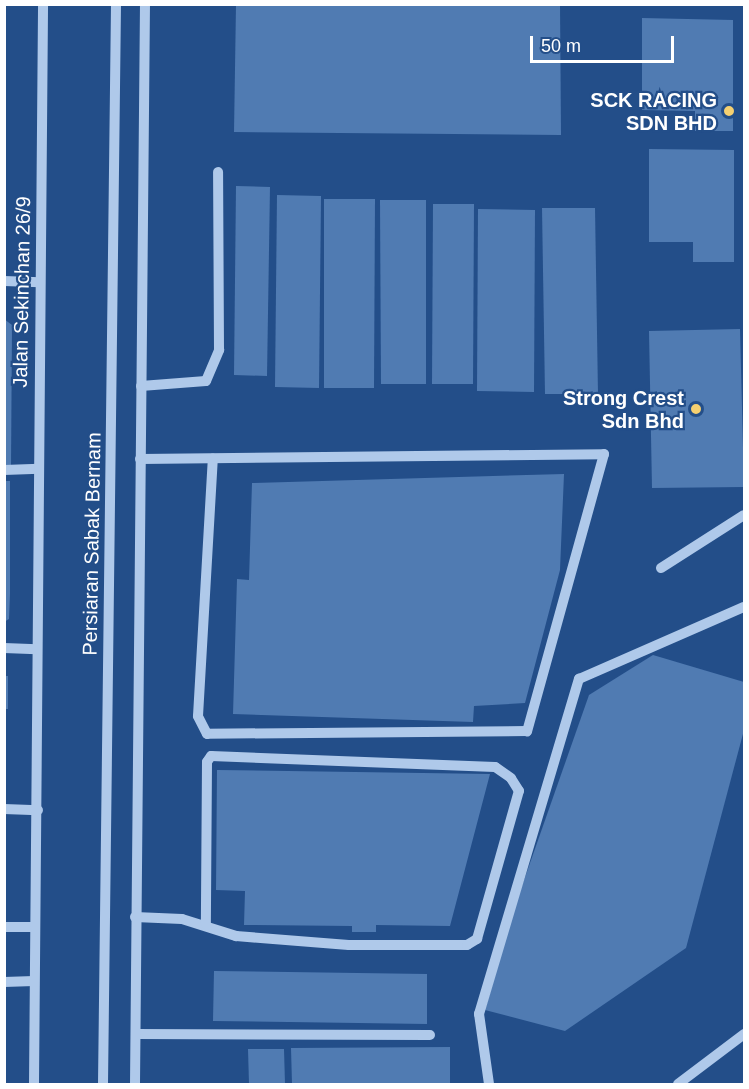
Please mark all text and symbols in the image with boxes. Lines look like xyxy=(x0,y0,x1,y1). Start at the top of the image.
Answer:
scale bar xyxy=(533,24,677,62)
text: 50 m xyxy=(541,36,581,56)
place label: SCK RACING SDN BHD xyxy=(590,88,717,135)
marker: SCK RACING SDN BHD xyxy=(722,104,736,118)
street label: Jalan Sekinchan 26/9 xyxy=(8,196,36,388)
place label: Strong Crest Sdn Bhd xyxy=(563,386,684,433)
marker: Strong Crest Sdn Bhd xyxy=(689,402,703,416)
street label: Persiaran Sabak Bernam xyxy=(78,432,106,656)

